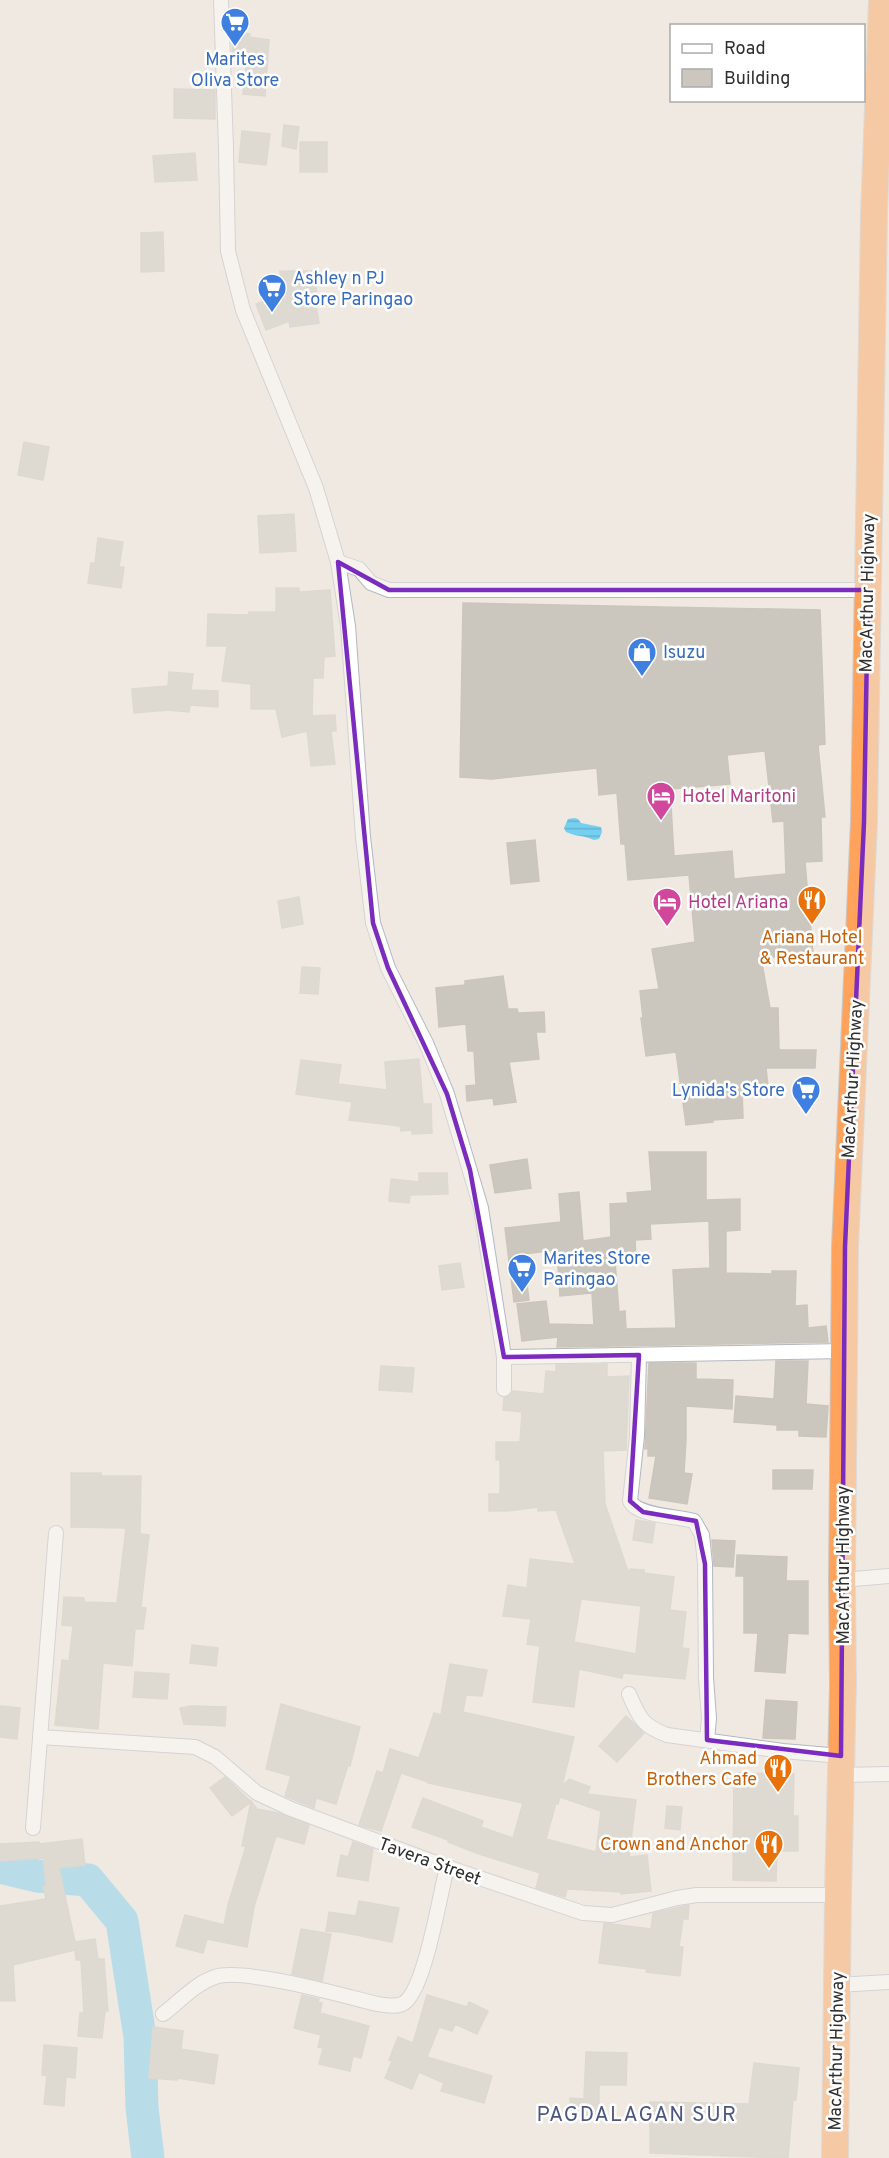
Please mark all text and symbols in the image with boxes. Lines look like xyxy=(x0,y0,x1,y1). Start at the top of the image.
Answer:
supermarket icon: Marites Oliva Store xyxy=(219,6,251,48)
legend xyxy=(670,24,865,102)
text: Road xyxy=(724,38,766,61)
place label: Marites Oliva Store xyxy=(191,49,279,93)
text: Building xyxy=(724,68,790,91)
place label: Ashley n PJ Store Paringao xyxy=(293,268,413,312)
supermarket icon: Ashley n PJ Store Paringao xyxy=(256,272,288,314)
street label: MacArthur Highway xyxy=(856,513,881,673)
shop icon: Isuzu xyxy=(626,636,658,678)
place label: Isuzu xyxy=(663,642,705,665)
hotel icon: Hotel Maritoni xyxy=(645,780,677,822)
place label: Hotel Maritoni xyxy=(682,786,796,809)
restaurant icon: Ariana Hotel & Restaurant xyxy=(796,884,828,926)
hotel icon: Hotel Ariana xyxy=(651,886,683,928)
place label: Hotel Ariana xyxy=(688,892,788,915)
place label: Ariana Hotel & Restaurant xyxy=(759,927,865,971)
street label: MacArthur Highway xyxy=(838,999,869,1159)
supermarket icon: Lynida's Store xyxy=(790,1074,822,1116)
place label: Lynida's Store xyxy=(672,1080,785,1103)
place label: Marites Store Paringao xyxy=(543,1248,650,1292)
supermarket icon: Marites Store Paringao xyxy=(506,1252,538,1294)
street label: MacArthur Highway xyxy=(833,1485,856,1645)
place label: Ahmad Brothers Cafe xyxy=(646,1748,757,1792)
restaurant icon: Ahmad Brothers Cafe xyxy=(762,1752,794,1794)
restaurant icon: Crown and Anchor xyxy=(753,1828,785,1870)
street label: Tavera Street xyxy=(375,1833,484,1892)
place label: Crown and Anchor xyxy=(600,1834,748,1857)
street label: MacArthur Highway xyxy=(825,1971,850,2131)
district label: PAGDALAGAN SUR xyxy=(536,2102,738,2129)

